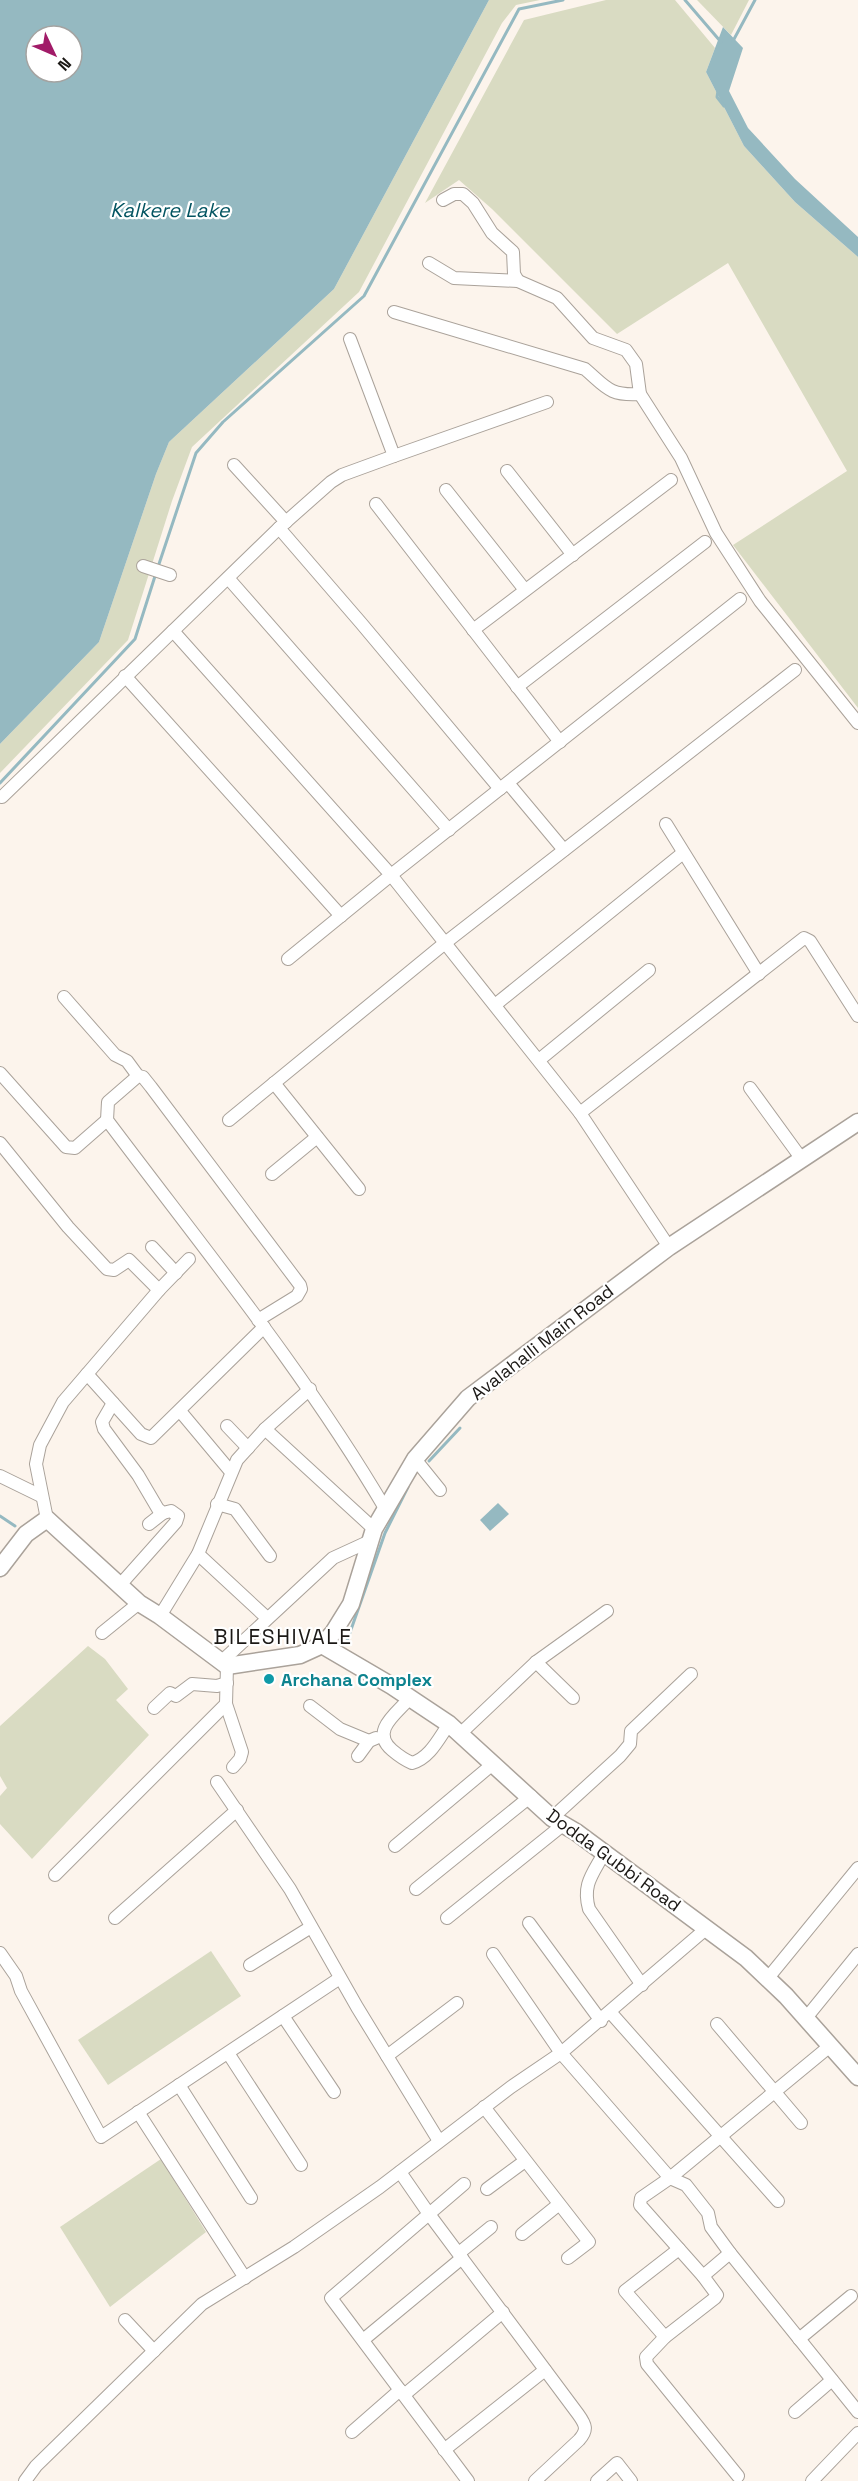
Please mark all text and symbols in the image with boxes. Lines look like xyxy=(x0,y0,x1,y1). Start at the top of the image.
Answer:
north arrow xyxy=(24,24,84,84)
text: N xyxy=(53,53,76,75)
water label: Kalkere Lake xyxy=(110,197,231,223)
street label: Avalahalli Main Road xyxy=(466,1279,618,1405)
district label: BILESHIVALE xyxy=(214,1623,352,1650)
place label: Archana Complex xyxy=(281,1668,432,1691)
marker: Archana Complex xyxy=(262,1672,276,1686)
street label: Dodda Gubbi Road xyxy=(542,1804,686,1916)

